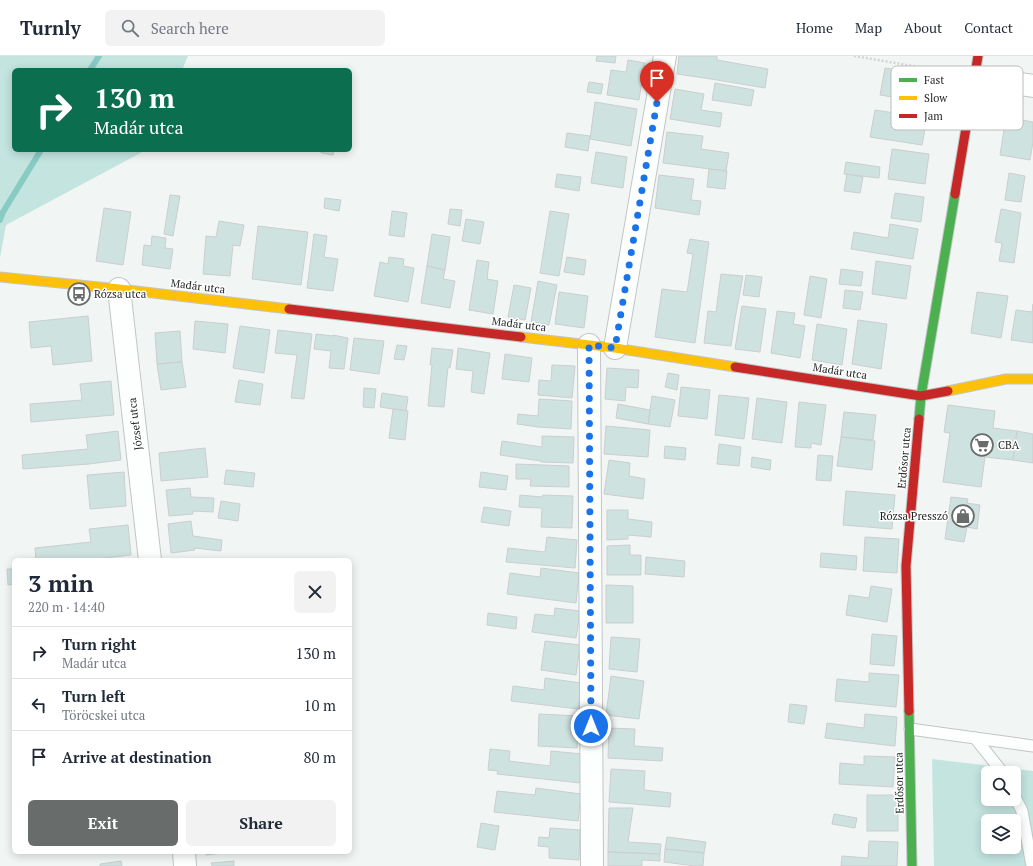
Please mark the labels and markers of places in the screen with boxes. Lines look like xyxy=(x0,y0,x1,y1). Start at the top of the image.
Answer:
pin xyxy=(640,61,674,102)
bus stop icon: Rózsa utca xyxy=(66,281,92,307)
place label: Rózsa utca xyxy=(94,287,147,301)
supermarket icon: CBA xyxy=(969,432,995,458)
place label: CBA xyxy=(998,438,1020,452)
shop icon: Rózsa Presszó xyxy=(950,503,976,529)
place label: Rózsa Presszó xyxy=(880,509,948,523)

